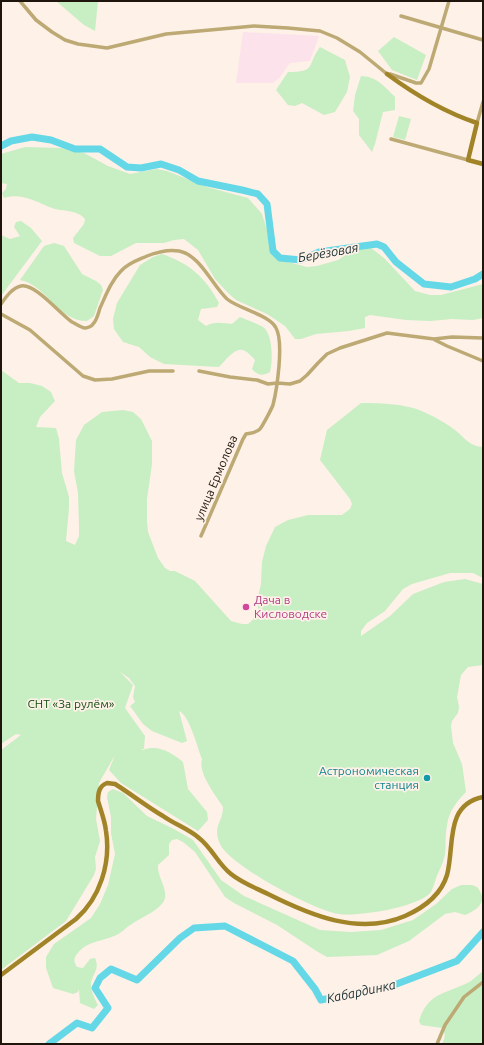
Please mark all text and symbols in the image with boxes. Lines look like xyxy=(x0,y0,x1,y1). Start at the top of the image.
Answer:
water label: Берёзовая xyxy=(297,240,360,264)
street label: улица Ермолова xyxy=(192,433,239,523)
place label: Дача в Кисловодске xyxy=(254,593,327,620)
marker: Дача в Кисловодске xyxy=(241,602,251,612)
park label: СНТ «За рулём» xyxy=(27,697,115,710)
place label: Астрономическая станция xyxy=(319,764,419,791)
marker: Астрономическая станция xyxy=(422,773,432,783)
water label: Кабардинка xyxy=(325,977,397,1005)

